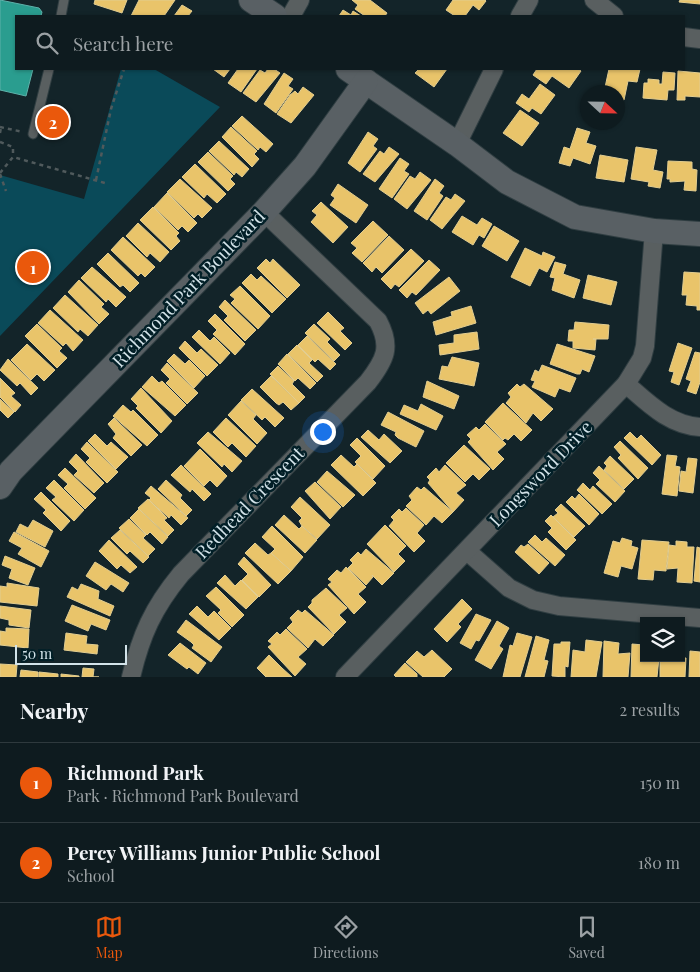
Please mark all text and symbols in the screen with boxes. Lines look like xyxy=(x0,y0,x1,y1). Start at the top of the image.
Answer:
search box xyxy=(15,15,685,70)
icon: search xyxy=(33,29,61,57)
text: Search here xyxy=(73,30,173,56)
north arrow xyxy=(580,85,625,130)
pin: 2 xyxy=(37,103,69,141)
street label: Richmond Park Boulevard xyxy=(107,204,270,372)
pin: 1 xyxy=(17,248,49,286)
street label: Longsword Drive xyxy=(483,415,597,532)
your location xyxy=(310,419,336,445)
street label: Redhead Crescent xyxy=(190,441,309,564)
map controls xyxy=(640,617,685,662)
button: layers xyxy=(640,617,685,662)
scale bar xyxy=(15,642,128,665)
text: 50 m xyxy=(22,644,52,663)
text: Nearby xyxy=(20,696,89,724)
text: 2 results xyxy=(620,699,680,720)
text: Richmond Park xyxy=(67,759,204,785)
text: 1 xyxy=(33,772,39,793)
text: 150 m xyxy=(640,772,680,793)
text: Park · Richmond Park Boulevard xyxy=(67,785,299,806)
text: Percy Williams Junior Public School xyxy=(67,839,380,865)
text: 2 xyxy=(32,852,40,873)
text: 180 m xyxy=(638,852,680,873)
text: School xyxy=(67,865,115,886)
tab: Map xyxy=(95,913,123,962)
tab: Directions xyxy=(313,913,378,962)
tab: Saved xyxy=(569,913,605,962)

